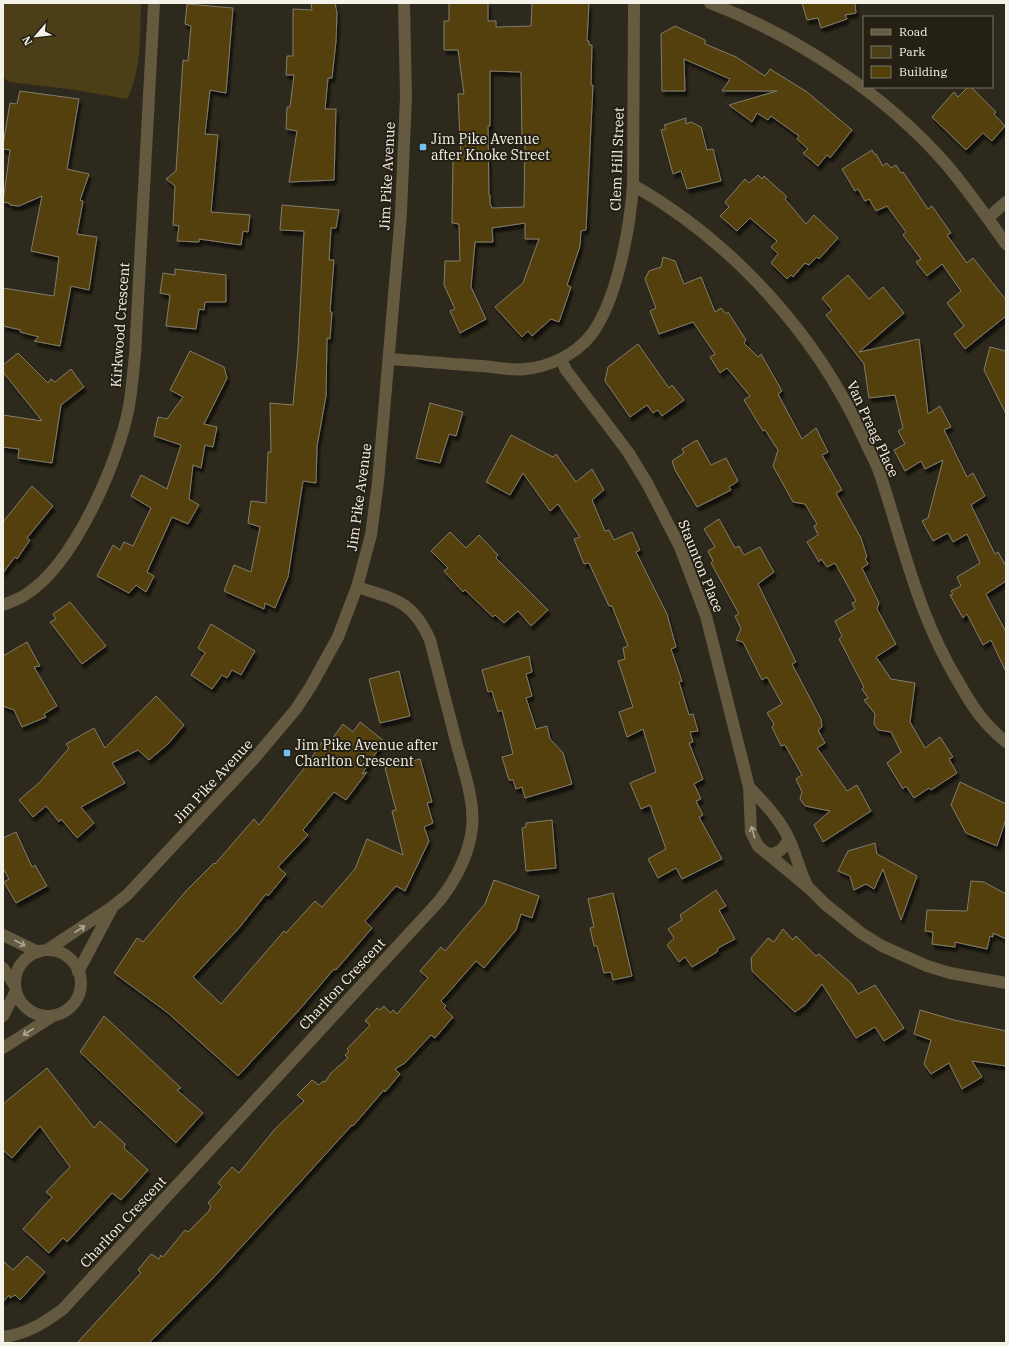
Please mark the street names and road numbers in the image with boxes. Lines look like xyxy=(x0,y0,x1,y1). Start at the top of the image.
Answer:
street label: Clem Hill Street xyxy=(606,107,628,211)
street label: Jim Pike Avenue xyxy=(375,121,399,231)
street label: Kirkwood Crescent xyxy=(107,262,133,388)
street label: Van Praag Place xyxy=(843,378,903,480)
street label: Jim Pike Avenue xyxy=(343,442,375,552)
street label: Staunton Place xyxy=(674,517,728,615)
street label: Jim Pike Avenue xyxy=(169,735,257,827)
street label: Charlton Crescent xyxy=(295,934,389,1034)
street label: Charlton Crescent xyxy=(76,1172,170,1272)

